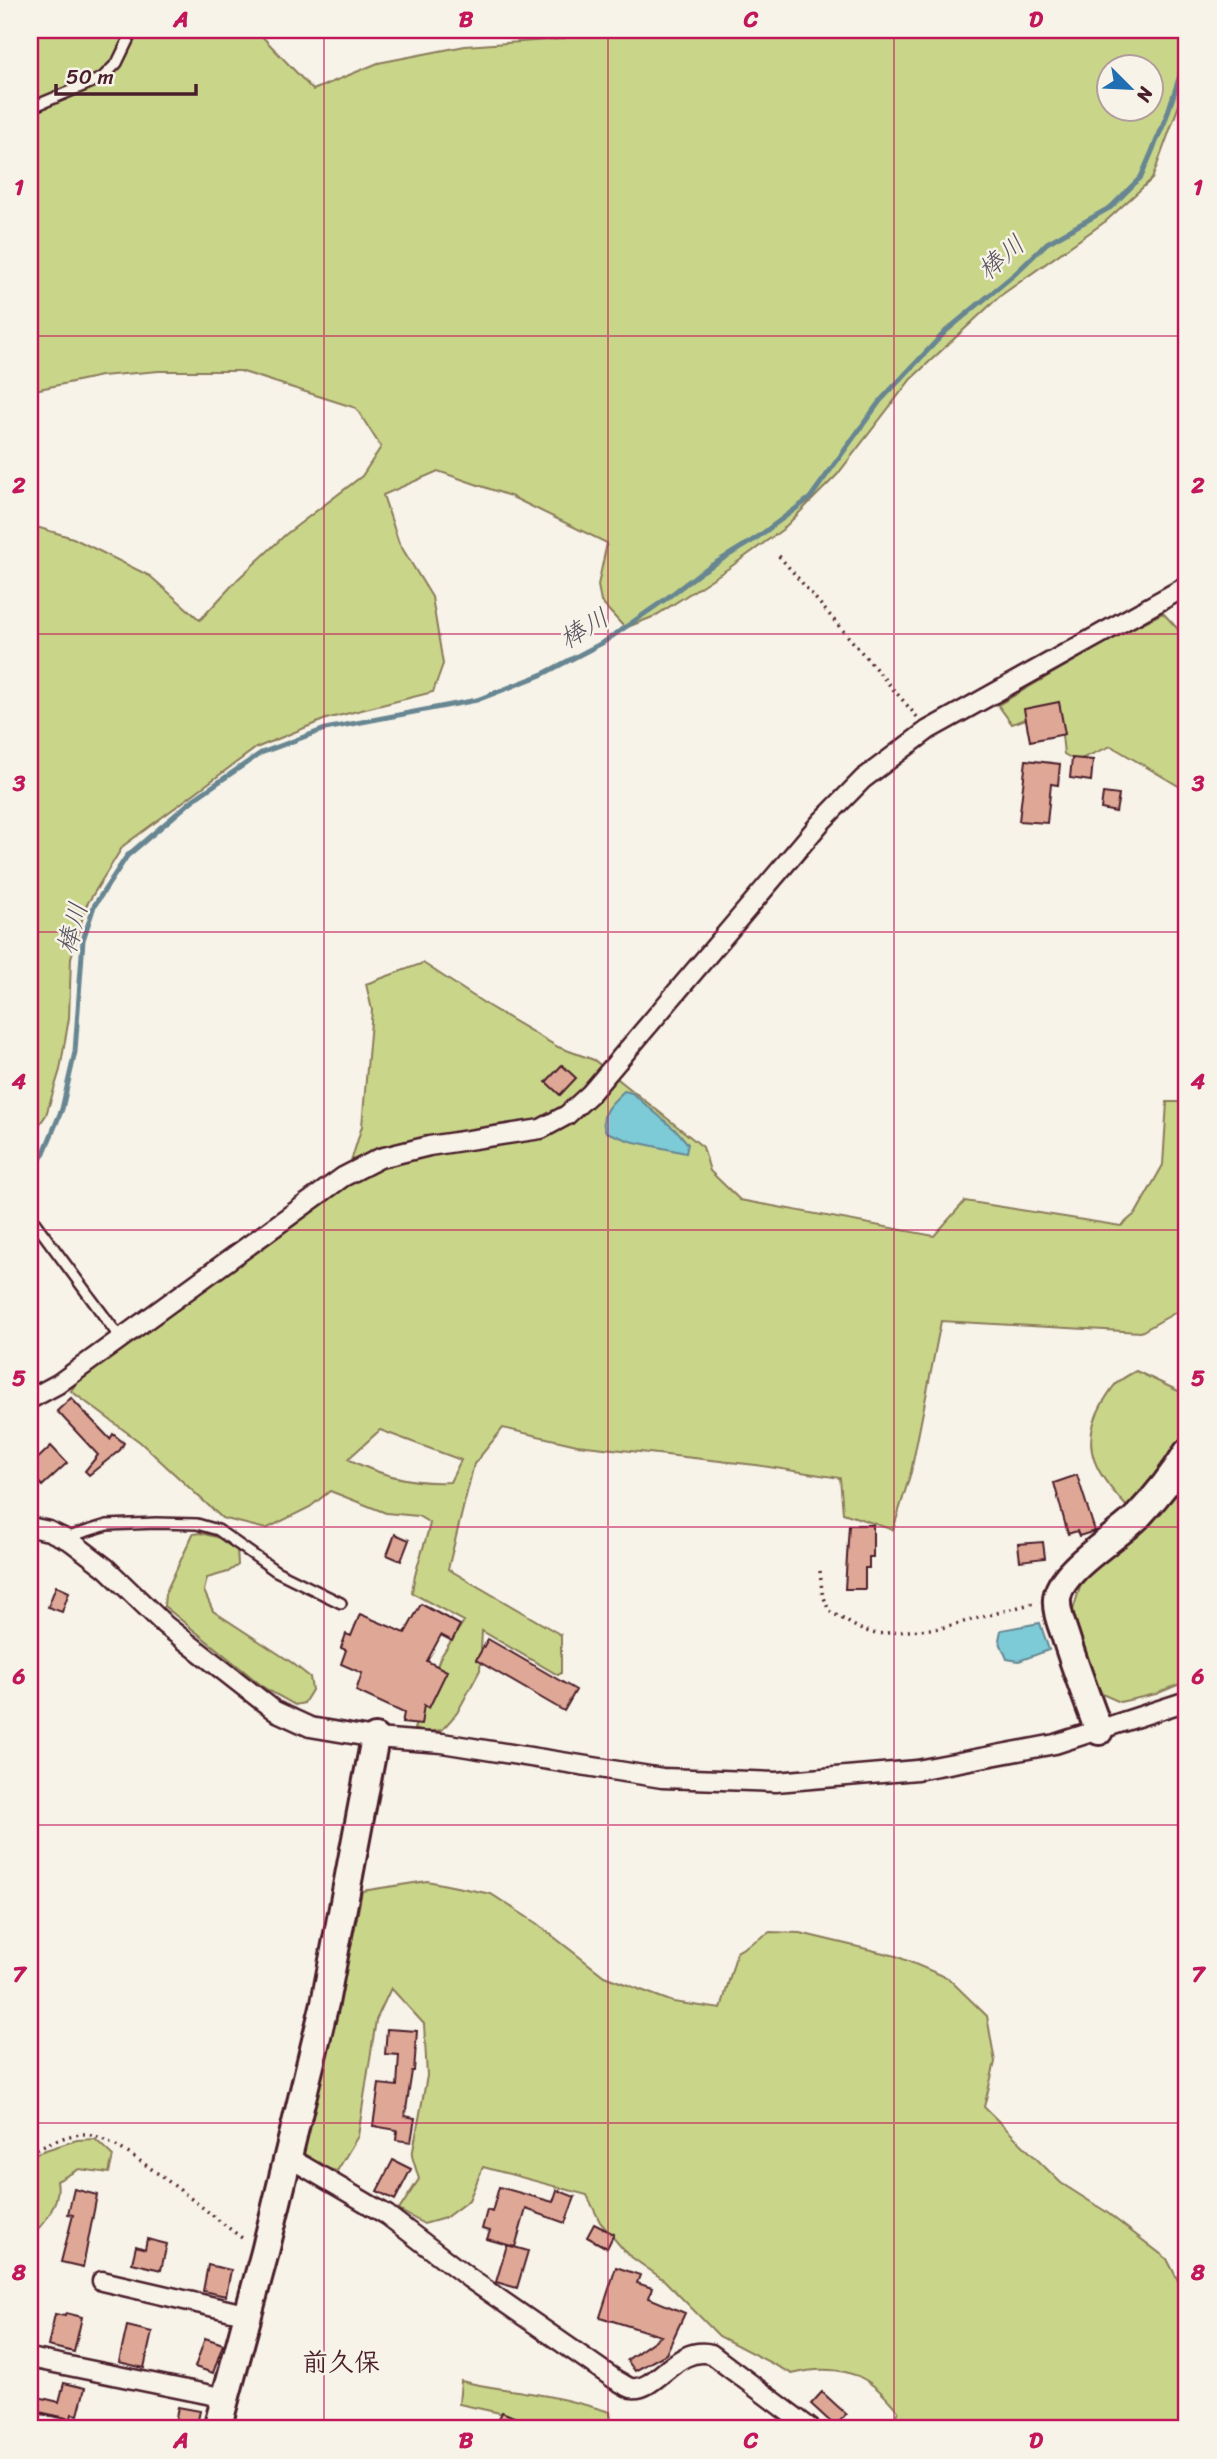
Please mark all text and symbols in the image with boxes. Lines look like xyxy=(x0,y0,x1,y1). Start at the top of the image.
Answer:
text: A xyxy=(172,0,189,40)
text: B xyxy=(459,0,474,40)
text: C xyxy=(743,0,759,40)
text: D xyxy=(1029,0,1044,40)
scale bar xyxy=(56,52,196,96)
north arrow xyxy=(1094,52,1164,122)
text: 50 m xyxy=(66,58,114,96)
text: N xyxy=(1127,81,1163,108)
text: 1 xyxy=(14,167,24,208)
text: 1 xyxy=(1193,167,1203,208)
water label: 棒川 xyxy=(966,223,1036,291)
text: 2 xyxy=(11,465,26,506)
text: 2 xyxy=(1190,465,1205,506)
water label: 棒川 xyxy=(550,595,618,661)
text: 3 xyxy=(12,763,26,804)
text: 3 xyxy=(1191,763,1205,804)
water label: 棒川 xyxy=(43,897,101,959)
text: 4 xyxy=(11,1061,27,1102)
text: 4 xyxy=(1190,1061,1206,1102)
text: 5 xyxy=(12,1358,26,1399)
text: 5 xyxy=(1191,1358,1205,1399)
text: 6 xyxy=(11,1656,26,1697)
text: 6 xyxy=(1190,1656,1205,1697)
text: 7 xyxy=(12,1954,27,1995)
text: 7 xyxy=(1191,1954,1206,1995)
text: 8 xyxy=(11,2252,26,2293)
text: 8 xyxy=(1190,2252,1205,2293)
district label: 前久保 xyxy=(302,2339,380,2385)
text: A xyxy=(172,2420,189,2459)
text: B xyxy=(459,2420,474,2459)
text: C xyxy=(743,2420,759,2459)
text: D xyxy=(1029,2420,1044,2459)

